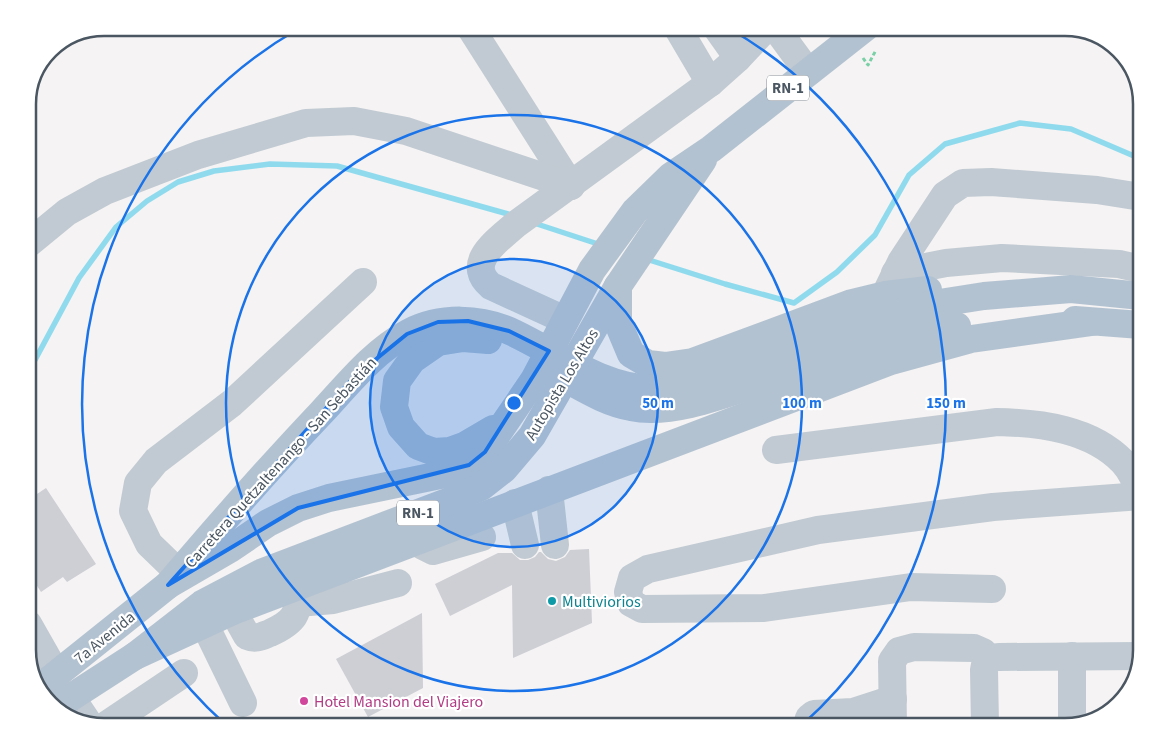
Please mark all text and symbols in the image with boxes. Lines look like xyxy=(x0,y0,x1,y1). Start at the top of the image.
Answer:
road number: RN-1 xyxy=(767,76,809,100)
street label: Autopista Los Altos xyxy=(520,325,604,444)
street label: Carretera Quetzaltenango - San Sebastián xyxy=(180,352,382,573)
text: 50 m xyxy=(642,393,674,414)
text: 100 m xyxy=(782,393,822,414)
text: 150 m xyxy=(926,393,966,414)
centre of rings xyxy=(505,394,523,412)
road number: RN-1 xyxy=(397,500,439,526)
place label: Multiviorios xyxy=(562,591,641,613)
marker: Multiviorios xyxy=(546,595,558,607)
street label: 7a Avenida xyxy=(69,606,140,669)
place label: Hotel Mansion del Viajero xyxy=(314,691,483,713)
marker: Hotel Mansion del Viajero xyxy=(298,695,310,707)

